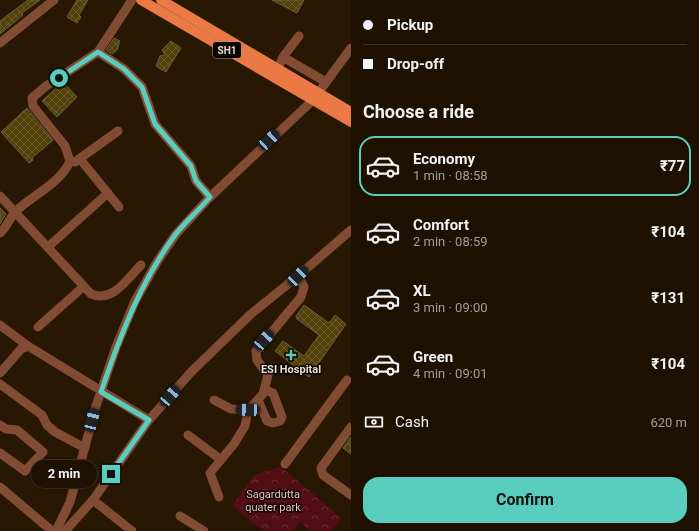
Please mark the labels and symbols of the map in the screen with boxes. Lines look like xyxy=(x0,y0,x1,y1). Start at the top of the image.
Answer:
road number: SH1 xyxy=(213,42,241,58)
route start xyxy=(50,69,68,87)
car xyxy=(256,127,282,153)
car xyxy=(285,263,311,289)
car xyxy=(252,327,276,353)
marker: ESI Hospital xyxy=(285,349,297,361)
place label: ESI Hospital xyxy=(261,363,321,376)
car xyxy=(158,383,182,409)
car xyxy=(236,404,260,416)
car xyxy=(83,407,101,433)
callout: 2 min xyxy=(31,460,97,488)
route end xyxy=(102,465,120,483)
park label: Sagardutta quater park xyxy=(245,488,301,514)

